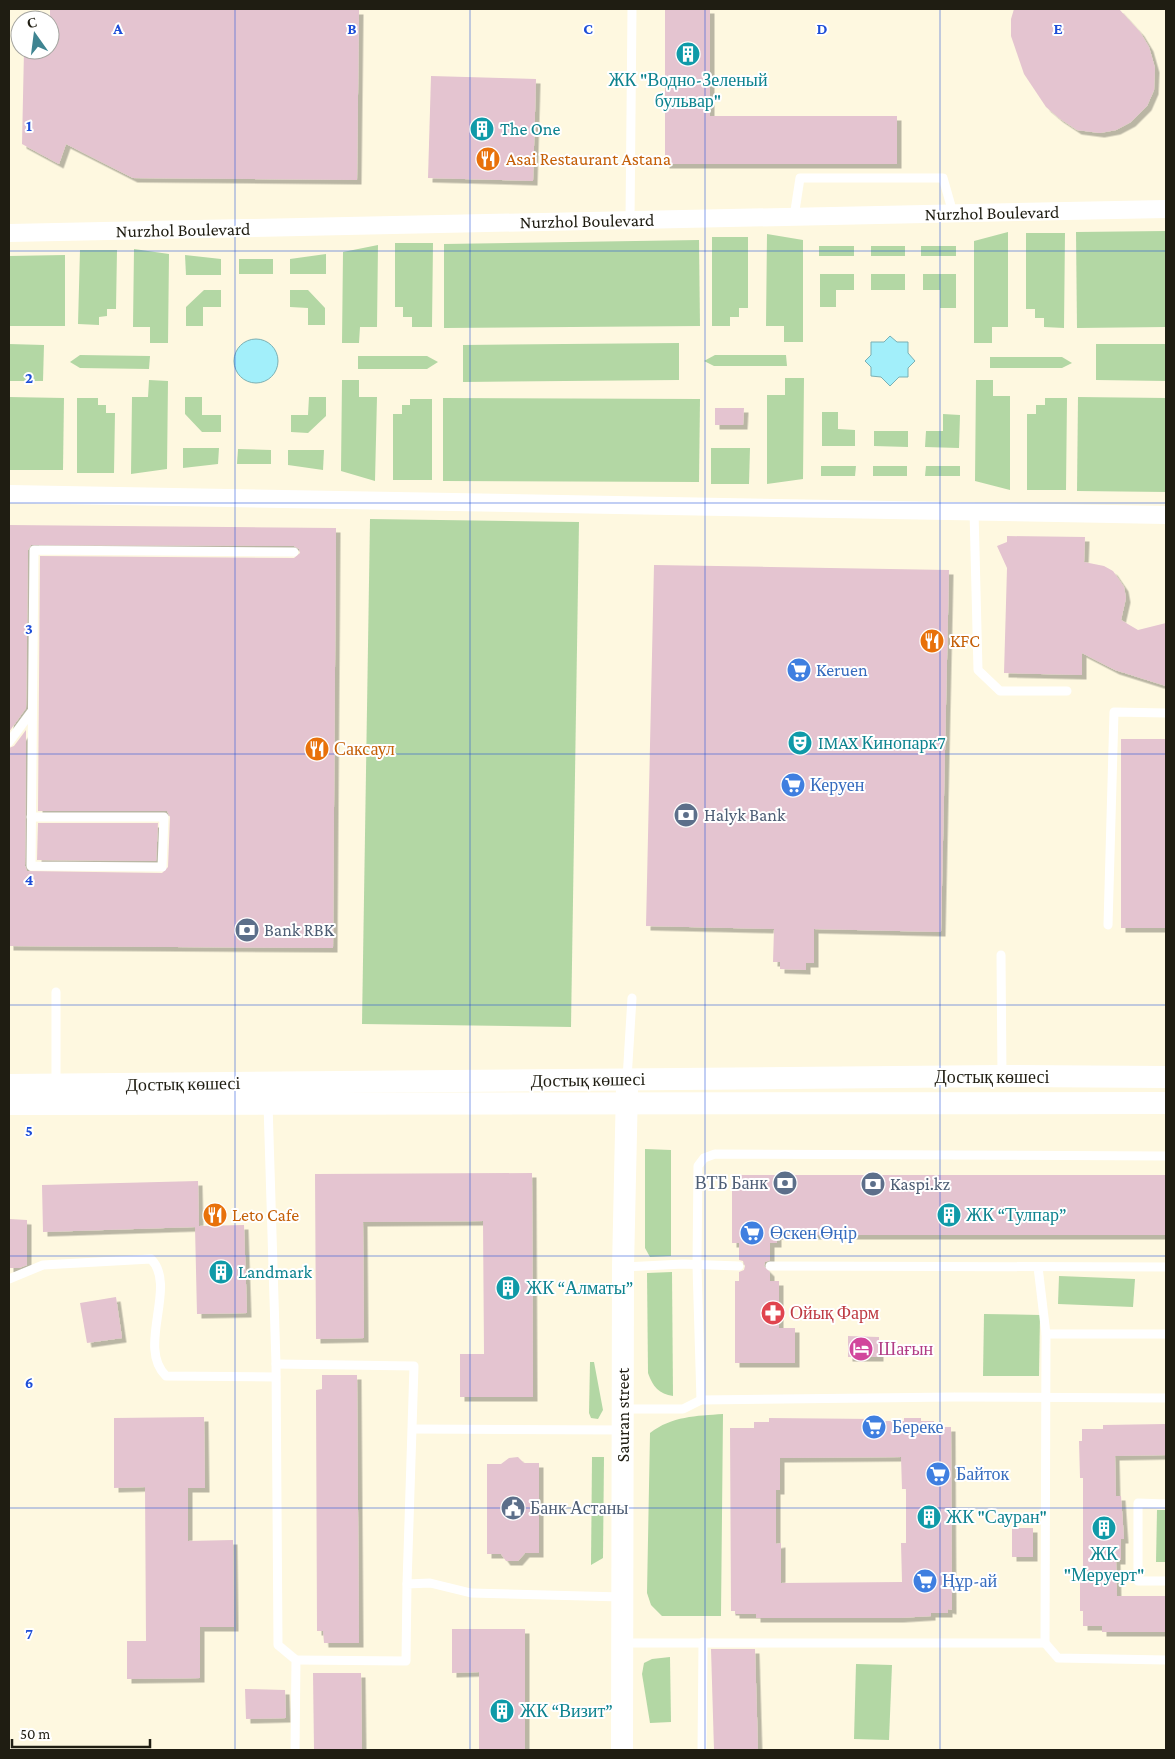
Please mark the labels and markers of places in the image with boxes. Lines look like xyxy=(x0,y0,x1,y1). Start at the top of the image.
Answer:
building icon: ЖК "Водно-Зеленый бульвар" xyxy=(675,41,701,67)
place label: ЖК "Водно-Зеленый бульвар" xyxy=(608,70,768,111)
building icon: The One xyxy=(469,116,495,142)
place label: The One xyxy=(500,119,560,139)
restaurant icon: Asai Restaurant Astana xyxy=(475,146,501,172)
place label: Asai Restaurant Astana xyxy=(506,149,671,169)
restaurant icon: KFC xyxy=(919,628,945,654)
place label: KFC xyxy=(950,631,980,651)
supermarket icon: Keruen xyxy=(786,657,812,683)
place label: Keruen xyxy=(816,660,868,680)
theatre icon: IMAX Кинопарк7 xyxy=(787,730,813,756)
place label: IMAX Кинопарк7 xyxy=(818,733,946,753)
restaurant icon: Саксаул xyxy=(304,736,330,762)
place label: Саксаул xyxy=(334,739,395,759)
supermarket icon: Керуен xyxy=(780,772,806,798)
place label: Керуен xyxy=(810,775,865,795)
bank icon: Halyk Bank xyxy=(673,802,699,828)
place label: Halyk Bank xyxy=(704,805,786,825)
bank icon: Bank RBK xyxy=(234,917,260,943)
place label: Bank RBK xyxy=(264,920,335,940)
bank icon: ВТБ Банк xyxy=(772,1170,798,1196)
bank icon: Kaspi.kz xyxy=(860,1171,886,1197)
place label: ВТБ Банк xyxy=(695,1173,768,1193)
place label: Kaspi.kz xyxy=(890,1174,950,1194)
restaurant icon: Leto Cafe xyxy=(202,1202,228,1228)
building icon: ЖК “Тулпар” xyxy=(936,1202,962,1228)
place label: Leto Cafe xyxy=(232,1205,299,1225)
place label: ЖК “Тулпар” xyxy=(966,1205,1066,1225)
supermarket icon: Өскен Өңір xyxy=(739,1220,765,1246)
place label: Өскен Өңір xyxy=(770,1223,857,1243)
building icon: Landmark xyxy=(208,1259,234,1285)
place label: Landmark xyxy=(238,1262,313,1282)
building icon: ЖК “Алматы” xyxy=(495,1275,521,1301)
place label: ЖК “Алматы” xyxy=(526,1278,633,1298)
pharmacy icon: Ойық Фарм xyxy=(760,1300,786,1326)
place label: Ойық Фарм xyxy=(790,1303,879,1323)
hotel icon: Шағын xyxy=(848,1336,874,1362)
place label: Шағын xyxy=(878,1339,934,1359)
supermarket icon: Береке xyxy=(861,1414,887,1440)
place label: Береке xyxy=(892,1417,944,1437)
supermarket icon: Байток xyxy=(925,1461,951,1487)
place label: Байток xyxy=(956,1464,1010,1484)
public building icon: Банк Астаны xyxy=(500,1495,526,1521)
place label: Банк Астаны xyxy=(530,1498,628,1518)
building icon: ЖК "Сауран" xyxy=(916,1504,942,1530)
place label: ЖК "Сауран" xyxy=(946,1507,1047,1527)
building icon: ЖК "Меруерт" xyxy=(1091,1515,1117,1541)
place label: ЖК "Меруерт" xyxy=(1064,1544,1144,1585)
supermarket icon: Ңұр-ай xyxy=(912,1568,938,1594)
place label: Ңұр-ай xyxy=(942,1571,998,1591)
building icon: ЖК “Визит” xyxy=(489,1698,515,1724)
place label: ЖК “Визит” xyxy=(520,1701,613,1721)

